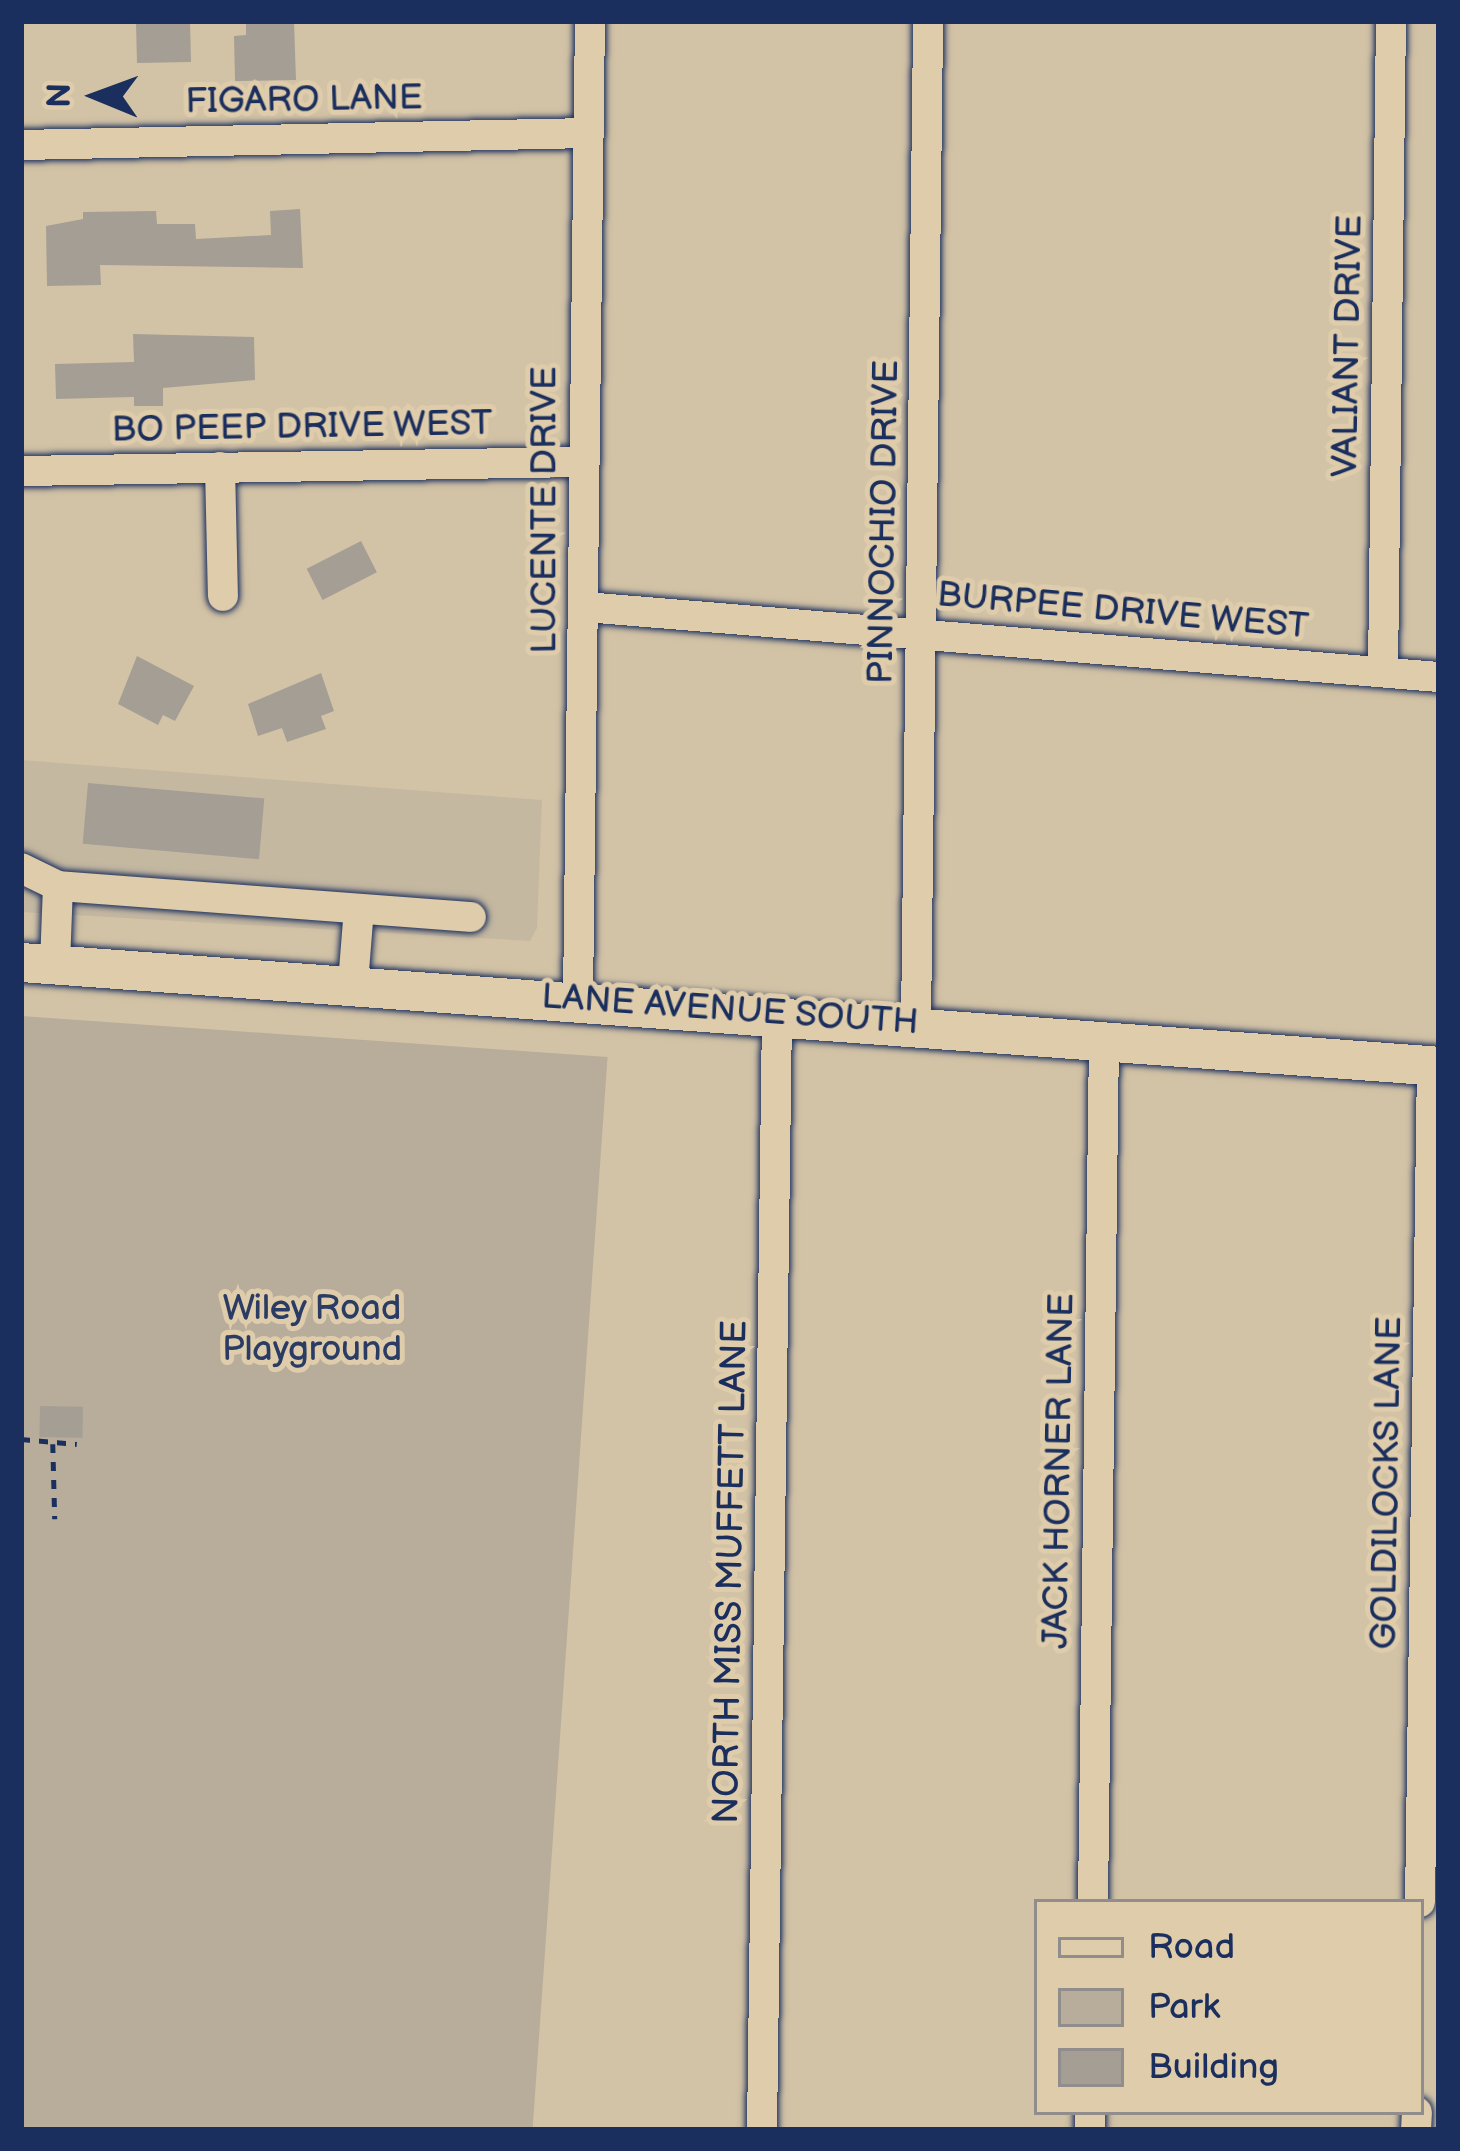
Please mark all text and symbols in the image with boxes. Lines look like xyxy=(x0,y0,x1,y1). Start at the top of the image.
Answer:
north arrow xyxy=(36,36,156,156)
street label: FIGARO LANE xyxy=(185,76,423,124)
text: N xyxy=(40,83,80,108)
street label: VALIANT DRIVE xyxy=(1324,214,1372,478)
street label: PINNOCHIO DRIVE xyxy=(860,360,908,684)
street label: LUCENTE DRIVE xyxy=(523,366,567,654)
street label: BO PEEP DRIVE WEST xyxy=(111,402,493,452)
street label: BURPEE DRIVE WEST xyxy=(935,573,1311,649)
street label: LANE AVENUE SOUTH xyxy=(540,975,920,1045)
park label: Wiley Road Playground xyxy=(221,1286,403,1371)
street label: JACK HORNER LANE xyxy=(1034,1293,1084,1649)
street label: GOLDILOCKS LANE xyxy=(1362,1316,1412,1650)
street label: NORTH MISS MUFFETT LANE xyxy=(705,1320,757,1824)
legend xyxy=(1034,1899,1424,2115)
text: Road xyxy=(1148,1926,1235,1969)
text: Park xyxy=(1148,1986,1220,2029)
text: Building xyxy=(1148,2046,1279,2089)

